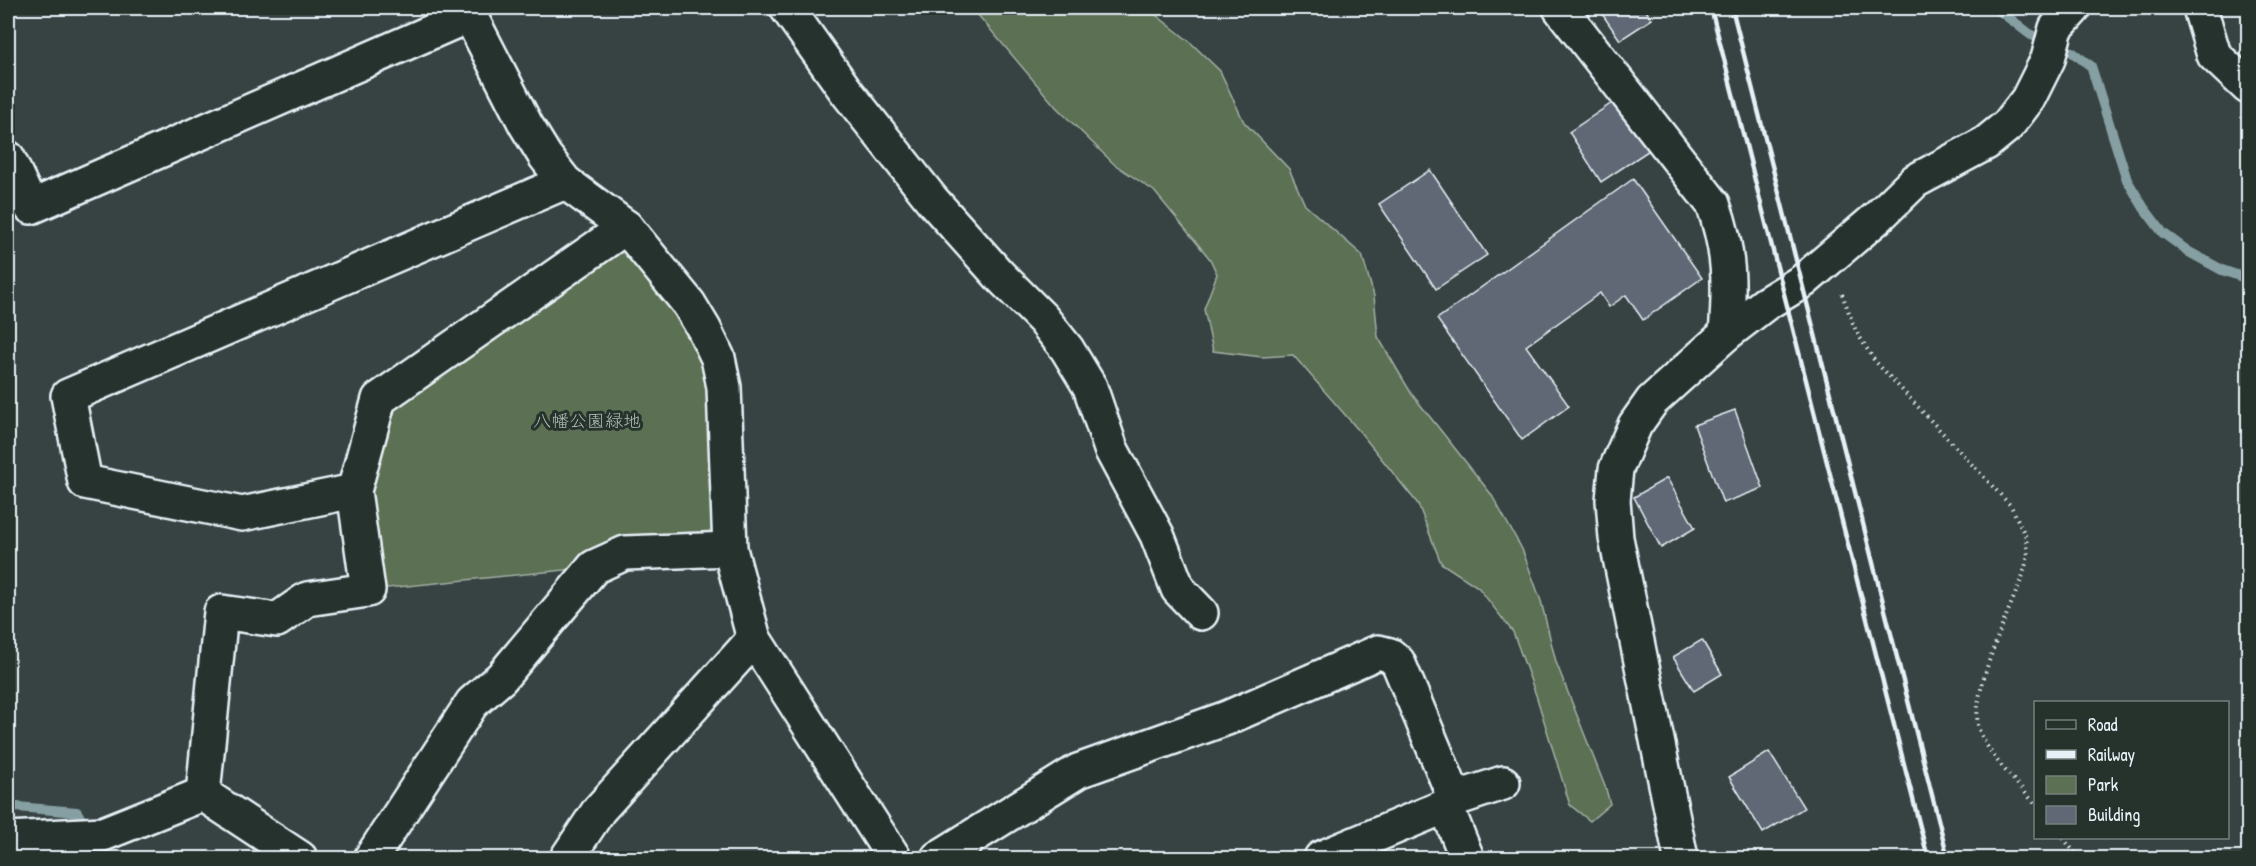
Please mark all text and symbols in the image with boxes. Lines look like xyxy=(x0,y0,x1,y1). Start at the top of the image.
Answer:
park label: 八幡公園緑地 xyxy=(533,408,641,433)
legend xyxy=(2034,701,2229,839)
text: Road xyxy=(2088,712,2118,737)
text: Railway xyxy=(2088,742,2135,767)
text: Park xyxy=(2088,772,2119,797)
text: Building xyxy=(2088,802,2140,827)

